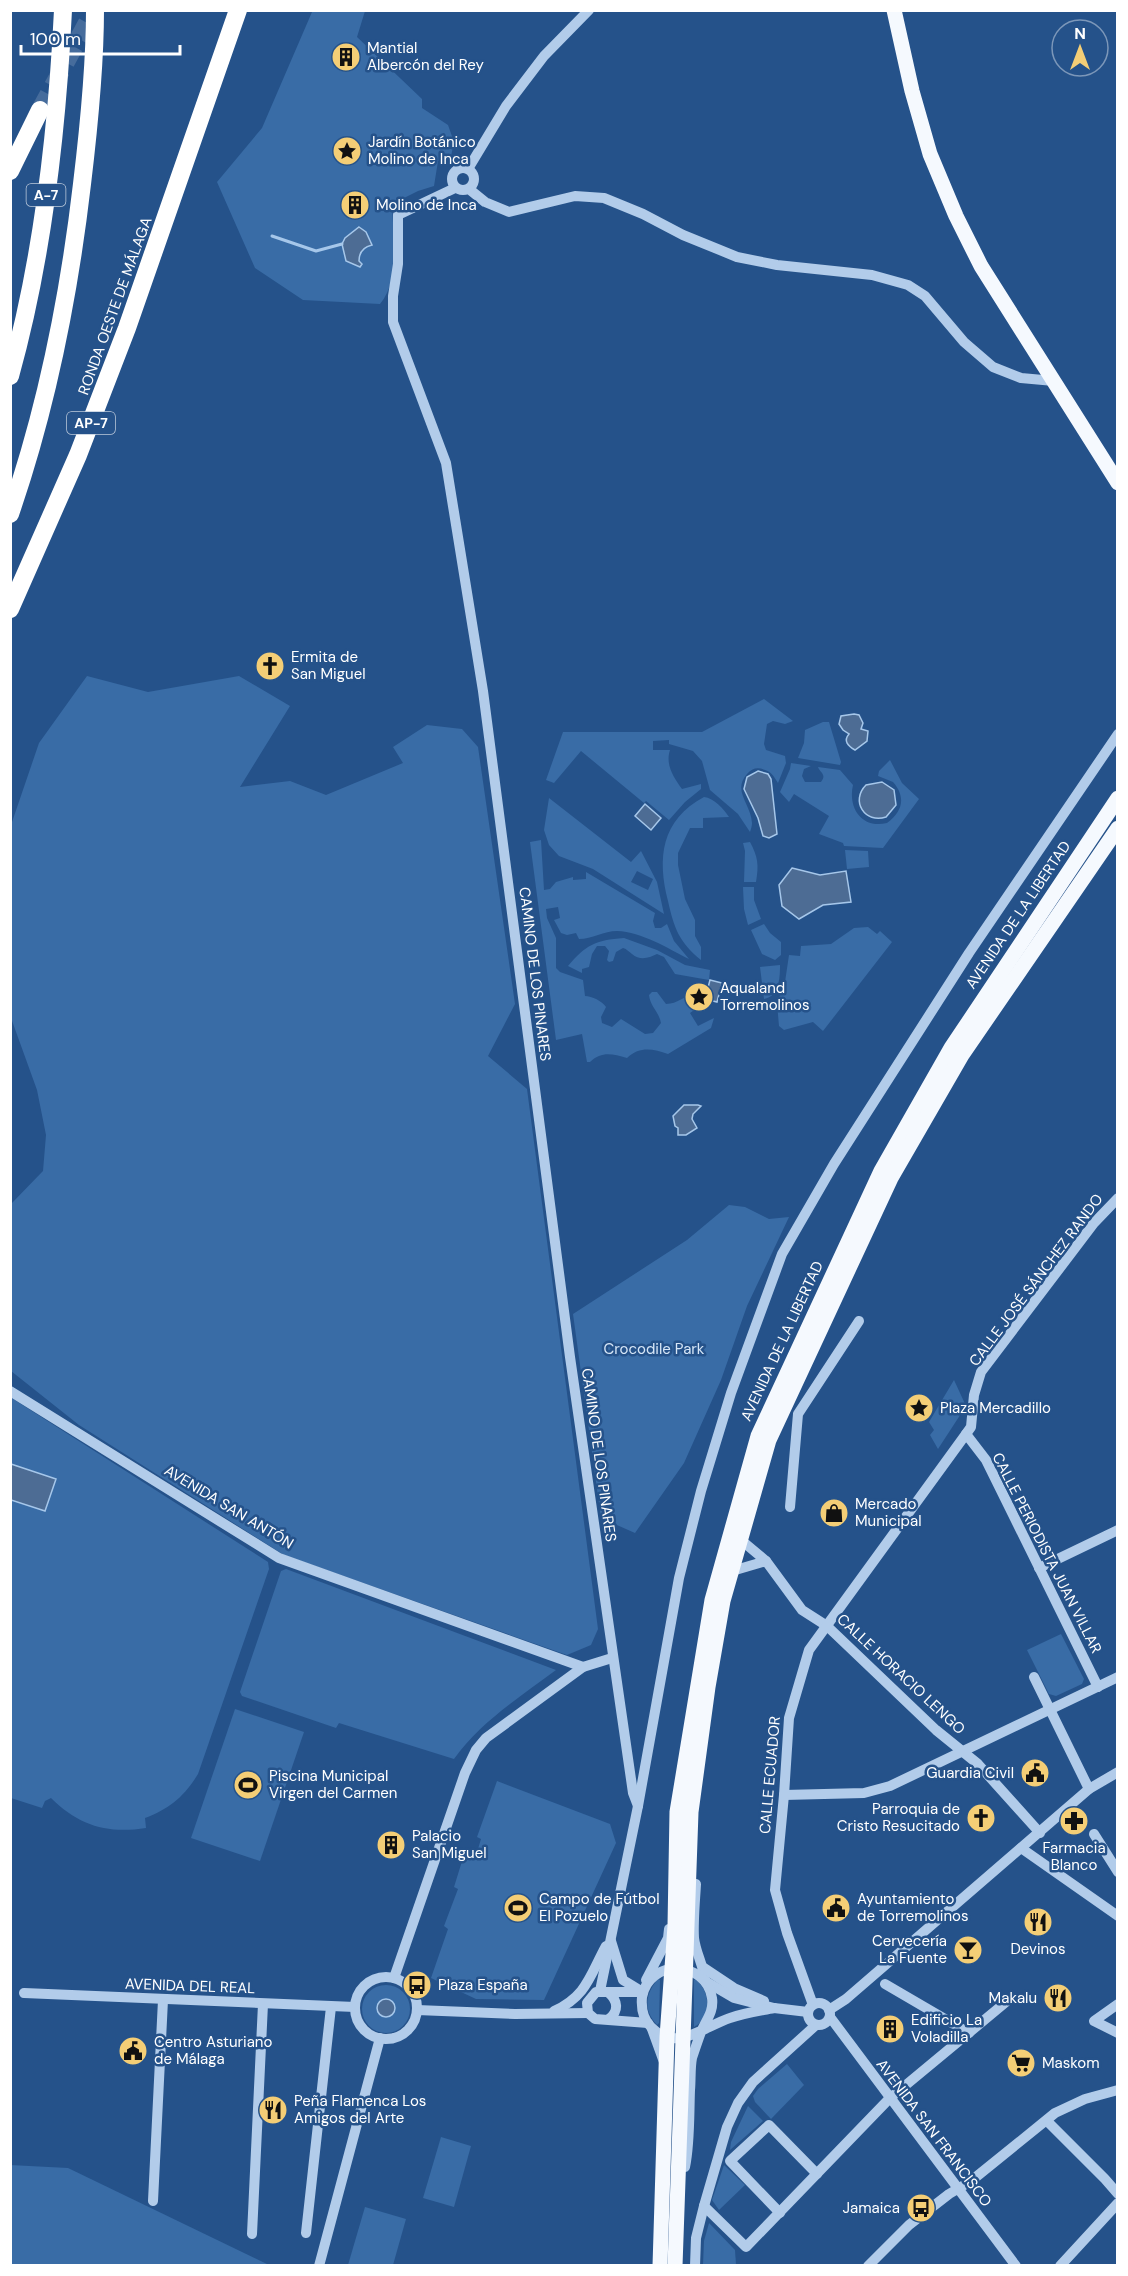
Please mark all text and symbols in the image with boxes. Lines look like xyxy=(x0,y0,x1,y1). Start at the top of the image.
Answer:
scale bar xyxy=(21,18,180,56)
north arrow xyxy=(1050,18,1110,78)
text: N xyxy=(1074,23,1086,44)
text: 100 m xyxy=(30,27,81,51)
place label: Mantial Albercón del Rey xyxy=(367,38,484,75)
building icon: Mantial Albercón del Rey xyxy=(330,41,362,73)
place label: Jardín Botánico Molino de Inca xyxy=(368,132,476,169)
place icon: Jardín Botánico Molino de Inca xyxy=(331,135,363,167)
road number: A-7 xyxy=(26,184,66,206)
building icon: Molino de Inca xyxy=(339,189,371,221)
place label: Molino de Inca xyxy=(376,195,477,215)
street label: RONDA OESTE DE MÁLAGA xyxy=(73,214,157,398)
road number: AP-7 xyxy=(67,412,115,434)
place label: Ermita de San Miguel xyxy=(291,647,366,684)
church icon: Ermita de San Miguel xyxy=(254,650,286,682)
street label: AVENIDA DE LA LIBERTAD xyxy=(961,837,1075,993)
street label: CAMINO DE LOS PINARES xyxy=(514,886,556,1062)
place label: Aqualand Torremolinos xyxy=(720,978,810,1015)
place icon: Aqualand Torremolinos xyxy=(683,981,715,1013)
street label: CALLE JOSÉ SÁNCHEZ RANDO xyxy=(965,1190,1107,1370)
street label: AVENIDA DE LA LIBERTAD xyxy=(736,1258,828,1424)
park label: Crocodile Park xyxy=(604,1339,705,1359)
street label: CAMINO DE LOS PINARES xyxy=(577,1367,621,1543)
place icon: Plaza Mercadillo xyxy=(903,1392,935,1424)
place label: Plaza Mercadillo xyxy=(940,1398,1051,1418)
street label: CALLE PERIODISTA JUAN VILLAR xyxy=(988,1449,1107,1657)
street label: AVENIDA SAN ANTÓN xyxy=(161,1460,297,1554)
place label: Mercado Municipal xyxy=(855,1494,922,1531)
shop icon: Mercado Municipal xyxy=(818,1497,850,1529)
street label: CALLE HORACIO LENGO xyxy=(833,1609,969,1739)
street label: CALLE ECUADOR xyxy=(755,1715,785,1835)
public building icon: Guardia Civil xyxy=(1019,1757,1051,1789)
place label: Guardia Civil xyxy=(926,1763,1014,1783)
place label: Piscina Municipal Virgen del Carmen xyxy=(269,1766,397,1803)
sports icon: Piscina Municipal Virgen del Carmen xyxy=(232,1769,264,1801)
place label: Parroquia de Cristo Resucitado xyxy=(837,1799,960,1836)
church icon: Parroquia de Cristo Resucitado xyxy=(965,1802,997,1834)
pharmacy icon: Farmacia Blanco xyxy=(1058,1805,1090,1837)
place label: Palacio San Miguel xyxy=(412,1826,487,1863)
building icon: Palacio San Miguel xyxy=(375,1829,407,1861)
place label: Farmacia Blanco xyxy=(1042,1838,1106,1875)
place label: Campo de Fútbol El Pozuelo xyxy=(539,1889,660,1926)
place label: Ayuntamiento de Torremolinos xyxy=(857,1889,968,1926)
sports icon: Campo de Fútbol El Pozuelo xyxy=(502,1892,534,1924)
public building icon: Ayuntamiento de Torremolinos xyxy=(820,1892,852,1924)
restaurant icon: Devinos xyxy=(1022,1906,1054,1938)
place label: Cervecería La Fuente xyxy=(872,1931,947,1968)
bar icon: Cervecería La Fuente xyxy=(952,1934,984,1966)
place label: Devinos xyxy=(1010,1939,1066,1959)
bus stop icon: Plaza España xyxy=(401,1969,433,2001)
street label: AVENIDA DEL REAL xyxy=(125,1974,256,1998)
place label: Plaza España xyxy=(438,1975,528,1995)
restaurant icon: Makalu xyxy=(1042,1982,1074,2014)
place label: Makalu xyxy=(989,1988,1037,2008)
place label: Edificio La Voladilla xyxy=(911,2010,982,2047)
building icon: Edificio La Voladilla xyxy=(874,2013,906,2045)
place label: Centro Asturiano de Málaga xyxy=(154,2032,272,2069)
public building icon: Centro Asturiano de Málaga xyxy=(117,2035,149,2067)
supermarket icon: Maskom xyxy=(1005,2047,1037,2079)
place label: Maskom xyxy=(1042,2053,1100,2073)
street label: AVENIDA SAN FRANCISCO xyxy=(872,2055,996,2211)
place label: Peña Flamenca Los Amigos del Arte xyxy=(294,2091,426,2128)
restaurant icon: Peña Flamenca Los Amigos del Arte xyxy=(257,2094,289,2126)
bus stop icon: Jamaica xyxy=(905,2192,937,2224)
place label: Jamaica xyxy=(842,2198,900,2218)

